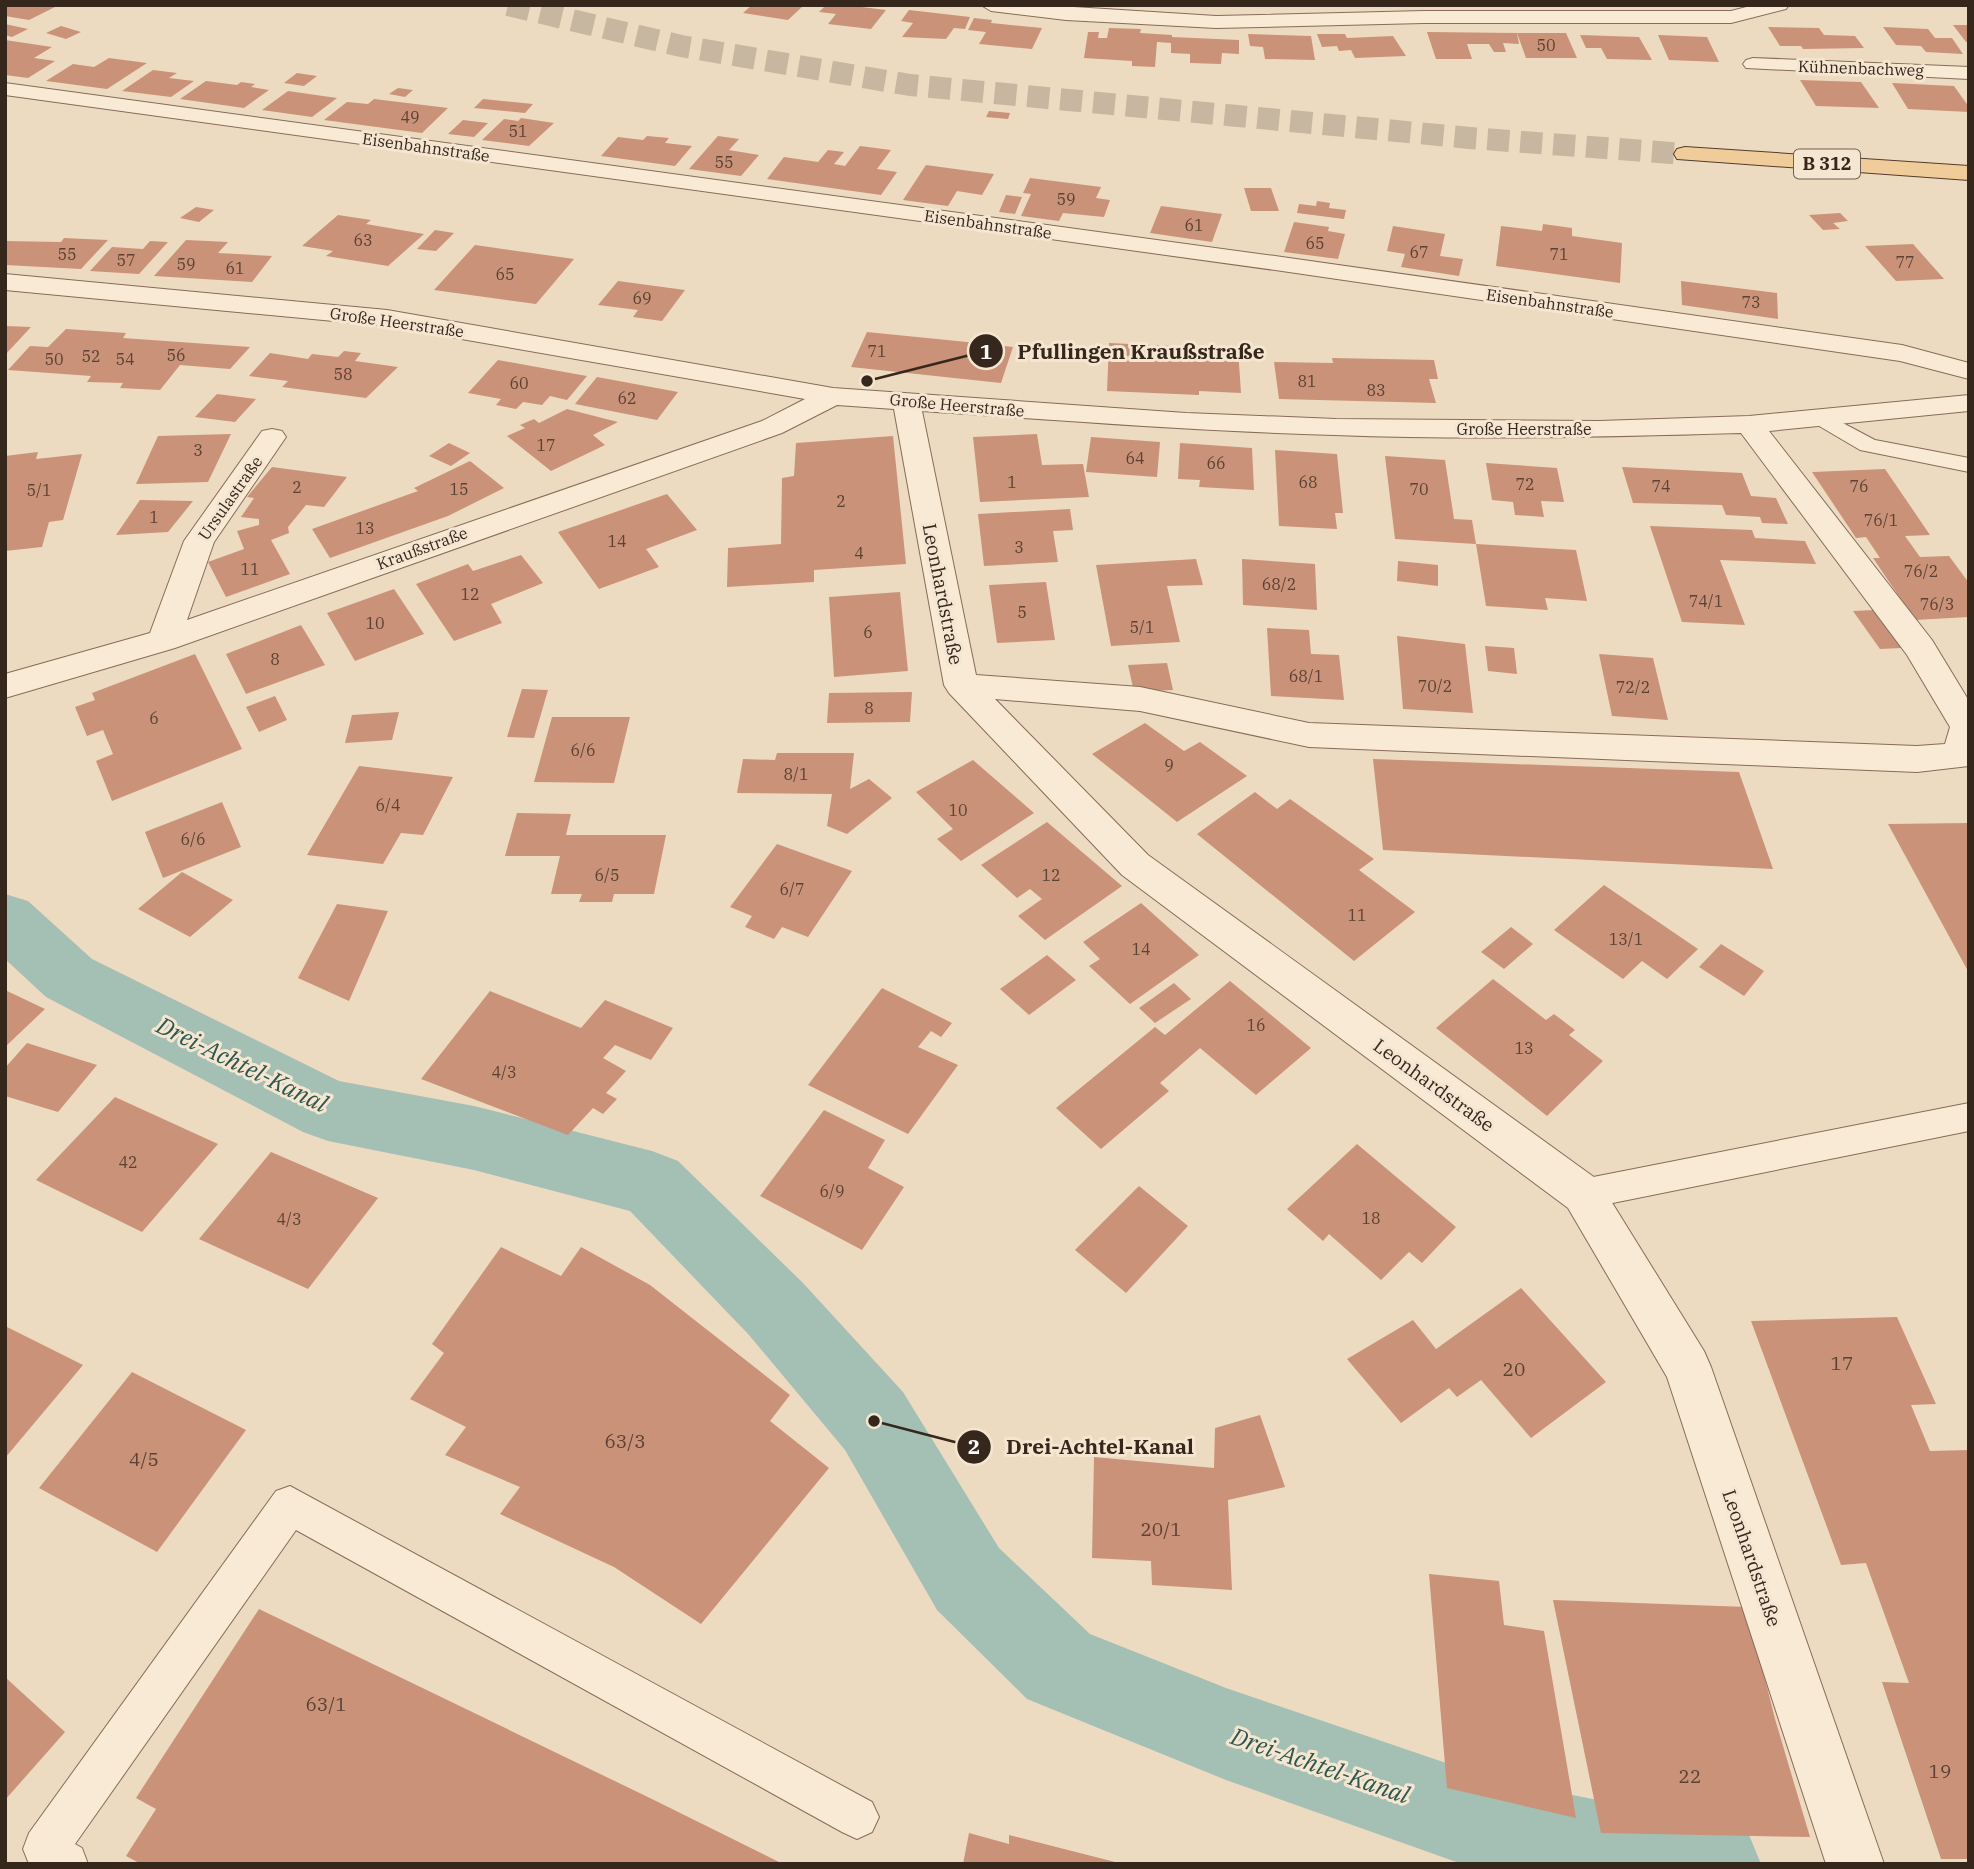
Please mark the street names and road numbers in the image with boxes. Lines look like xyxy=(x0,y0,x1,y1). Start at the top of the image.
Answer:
street label: Kühnenbachweg xyxy=(1798,56,1925,80)
street label: Eisenbahnstraße xyxy=(361,128,491,166)
road number: B 312 xyxy=(1794,149,1860,178)
street label: Eisenbahnstraße xyxy=(923,205,1053,243)
street label: Eisenbahnstraße xyxy=(1485,284,1615,322)
street label: Große Heerstraße xyxy=(329,303,465,341)
street label: Große Heerstraße xyxy=(889,389,1025,421)
street label: Große Heerstraße xyxy=(1456,419,1592,439)
street label: Ursulastraße xyxy=(194,452,266,544)
street label: Leonhardstraße xyxy=(918,521,968,667)
street label: Kraußstraße xyxy=(374,522,470,574)
street label: Leonhardstraße xyxy=(1369,1033,1499,1137)
street label: Leonhardstraße xyxy=(1717,1486,1787,1630)

